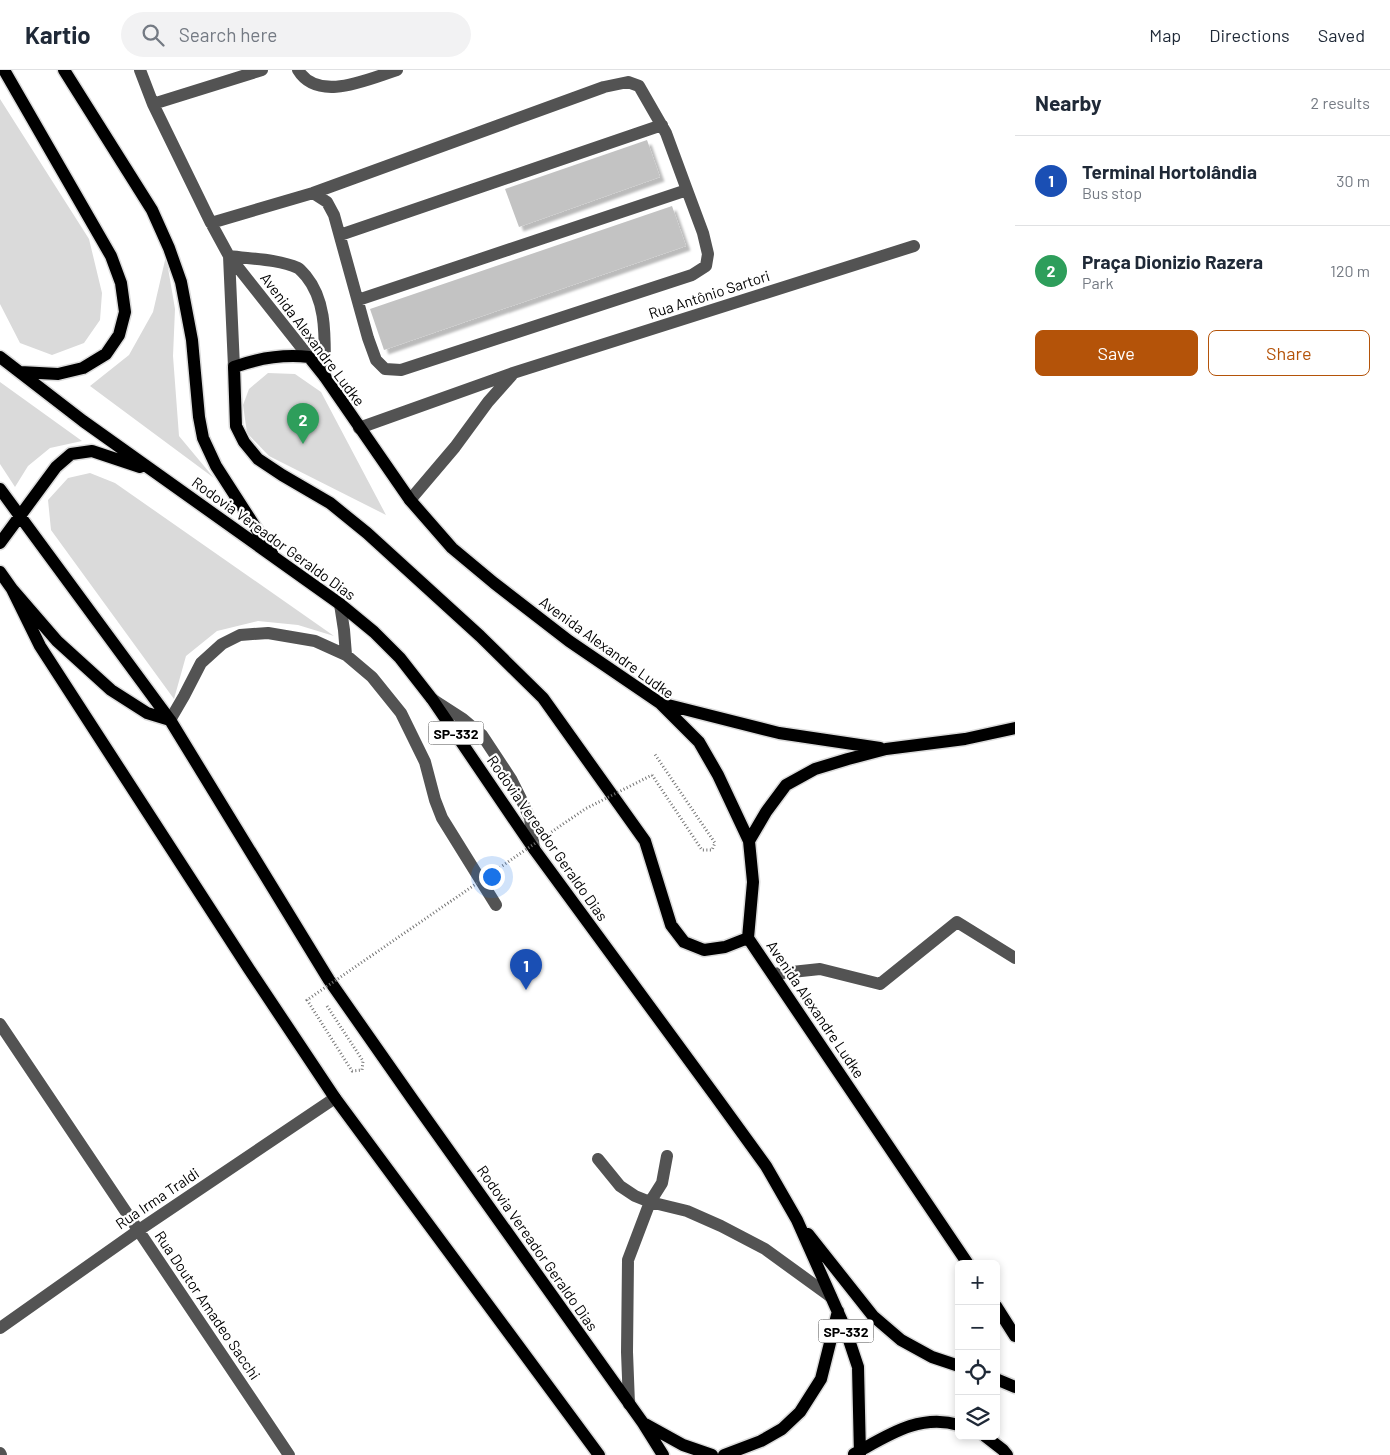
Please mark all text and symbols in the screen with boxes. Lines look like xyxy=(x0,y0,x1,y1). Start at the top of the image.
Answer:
search box xyxy=(121,12,471,57)
text: Kartio xyxy=(25,20,91,49)
icon: search xyxy=(139,21,167,49)
text: Search here xyxy=(179,23,277,46)
text: Map xyxy=(1149,24,1181,46)
text: Directions xyxy=(1209,24,1290,46)
text: Saved xyxy=(1318,24,1365,46)
text: Nearby xyxy=(1035,90,1101,115)
text: 2 results xyxy=(1311,93,1370,112)
text: Terminal Hortolândia xyxy=(1082,160,1257,183)
text: 1 xyxy=(1048,171,1054,190)
text: 30 m xyxy=(1336,171,1370,190)
text: Bus stop xyxy=(1082,183,1142,202)
text: Praça Dionizio Razera xyxy=(1082,250,1263,273)
text: 2 xyxy=(1047,261,1055,280)
text: 120 m xyxy=(1330,261,1370,280)
street label: Rua Antônio Sartori xyxy=(646,266,772,322)
street label: Avenida Alexandre Ludke xyxy=(257,269,369,409)
text: Park xyxy=(1082,273,1113,292)
button: Save xyxy=(1035,330,1198,376)
button: Share xyxy=(1208,330,1370,376)
pin: 2 xyxy=(287,403,319,444)
street label: Rodovia Vereador Geraldo Dias xyxy=(189,473,359,603)
street label: Avenida Alexandre Ludke xyxy=(536,592,678,702)
road number: SP-332 xyxy=(428,721,484,744)
street label: Rodovia Vereador Geraldo Dias xyxy=(484,752,612,924)
your location xyxy=(479,864,505,890)
street label: Avenida Alexandre Ludke xyxy=(763,937,869,1081)
pin: 1 xyxy=(510,949,542,990)
street label: Rodovia Vereador Geraldo Dias xyxy=(474,1162,602,1334)
street label: Rua Irma Traldi xyxy=(112,1164,202,1232)
street label: Rua Doutor Amadeo Sacchi xyxy=(151,1227,265,1383)
map controls xyxy=(955,1260,1000,1440)
button: + xyxy=(955,1260,1000,1305)
button: − xyxy=(955,1305,1000,1350)
road number: SP-332 xyxy=(818,1320,874,1342)
button: locate xyxy=(955,1350,1000,1395)
button: layers xyxy=(955,1395,1000,1440)

